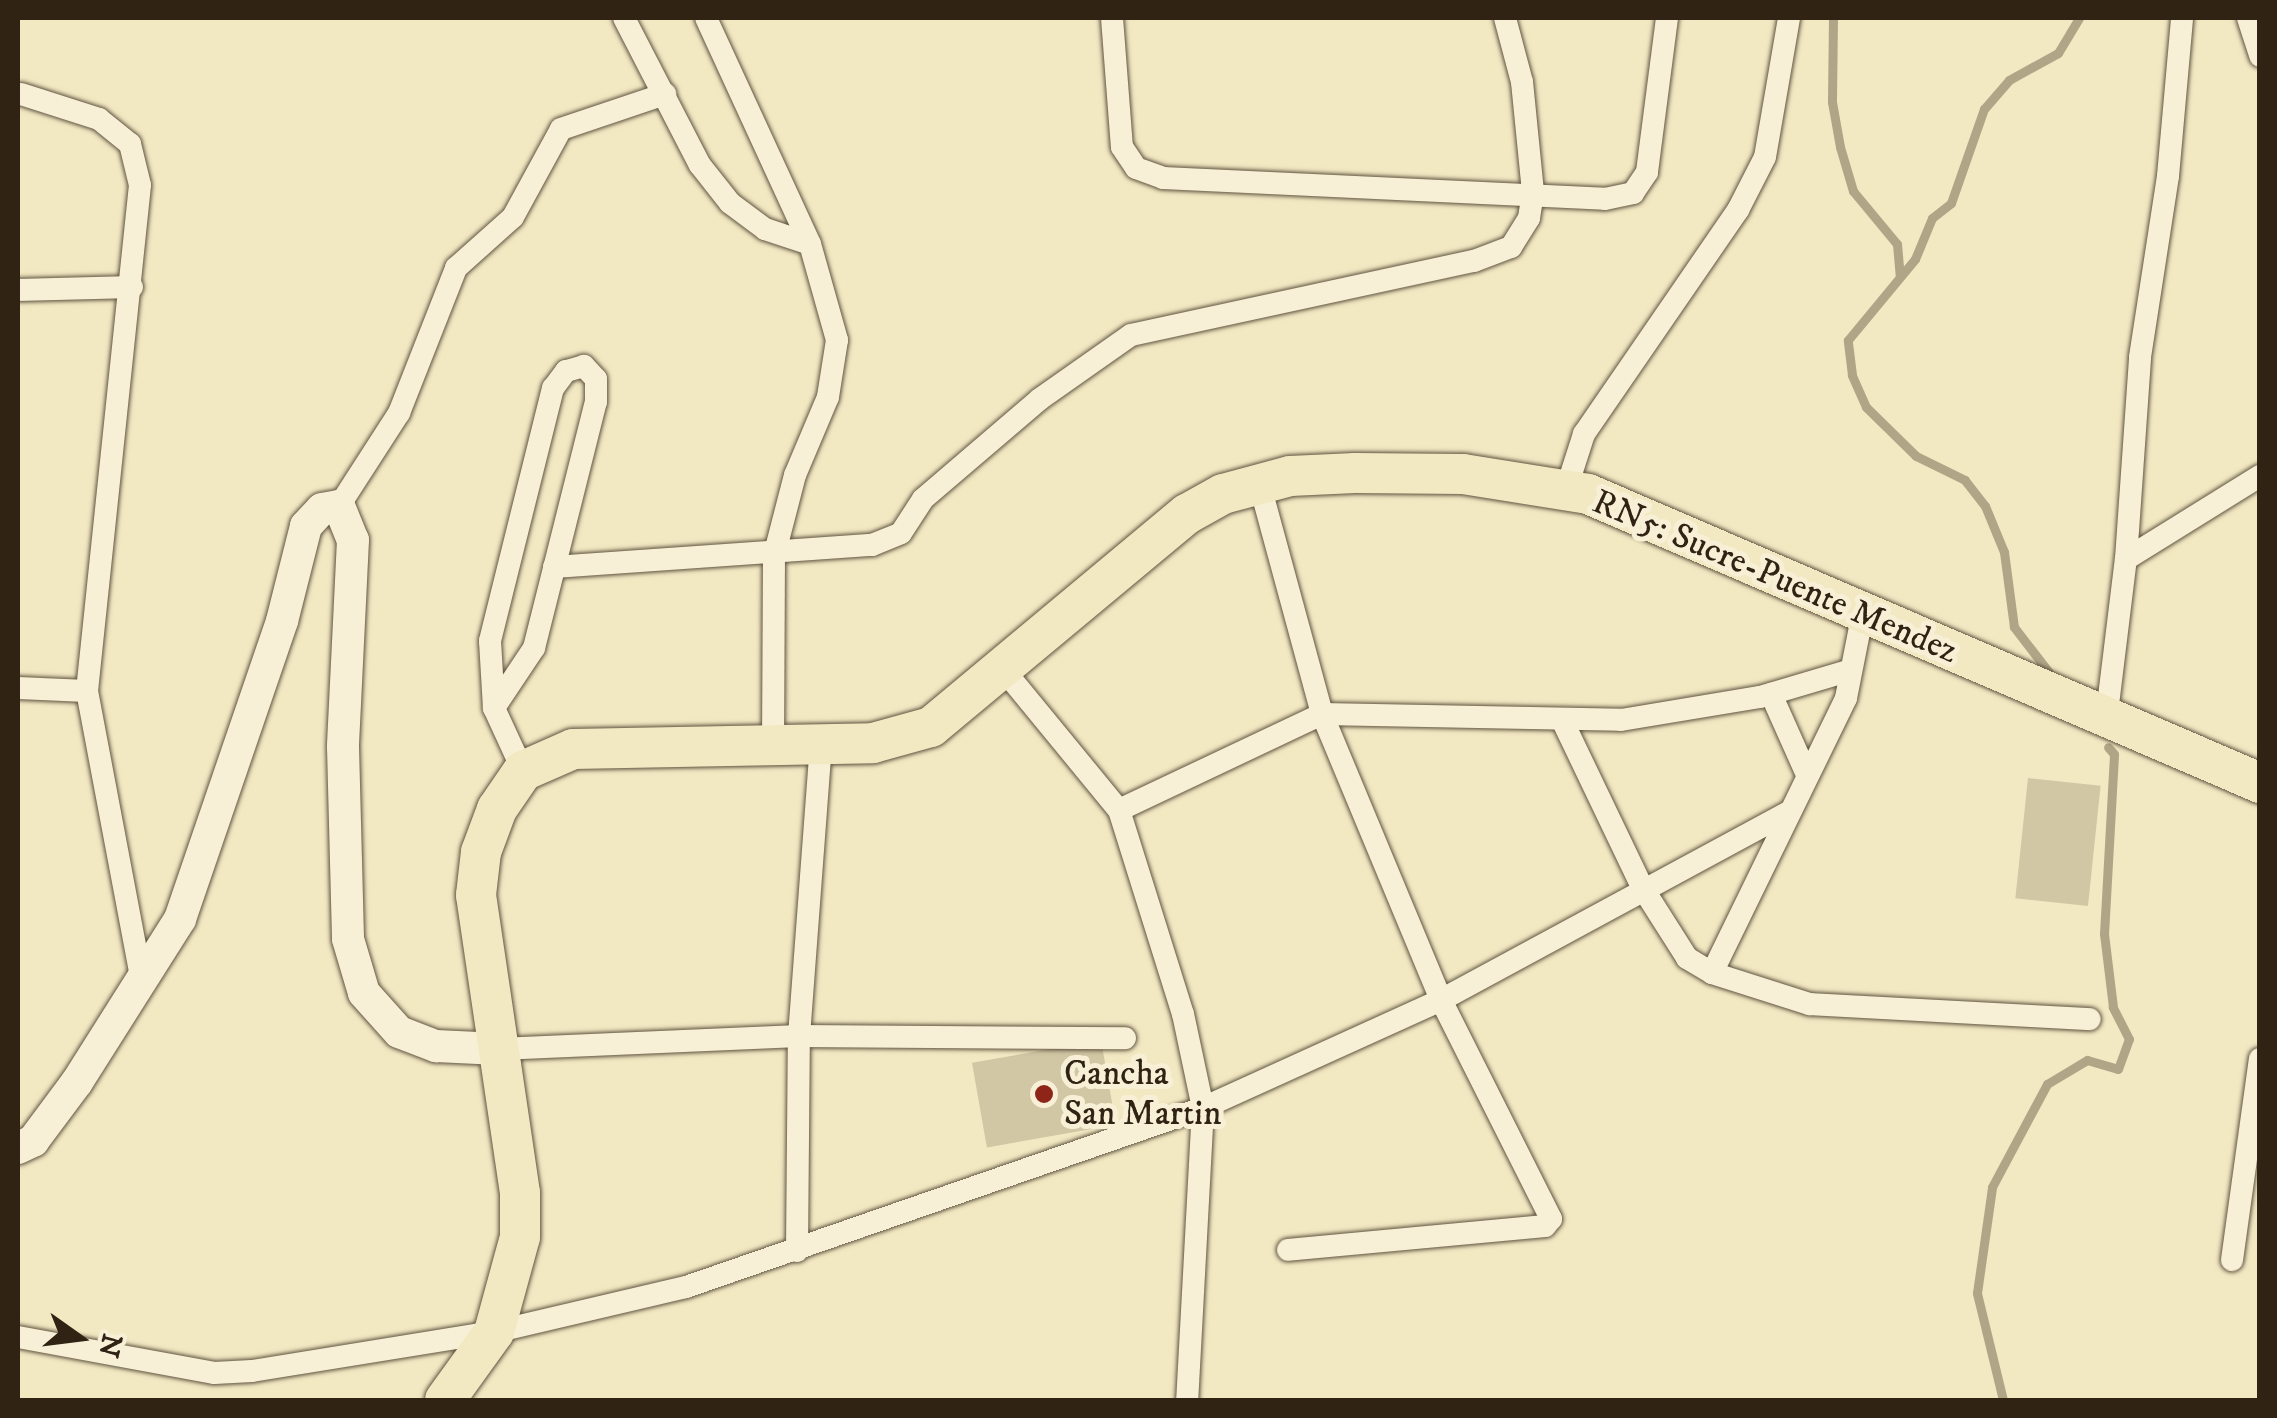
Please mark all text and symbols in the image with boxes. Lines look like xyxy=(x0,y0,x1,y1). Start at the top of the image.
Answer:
street label: RN5: Sucre-Puente Mendez xyxy=(1586,481,1964,673)
place label: Cancha San Martin xyxy=(1064,1053,1221,1135)
marker: Cancha San Martin xyxy=(1033,1083,1055,1105)
north arrow xyxy=(30,1288,130,1388)
text: N xyxy=(90,1330,129,1361)

